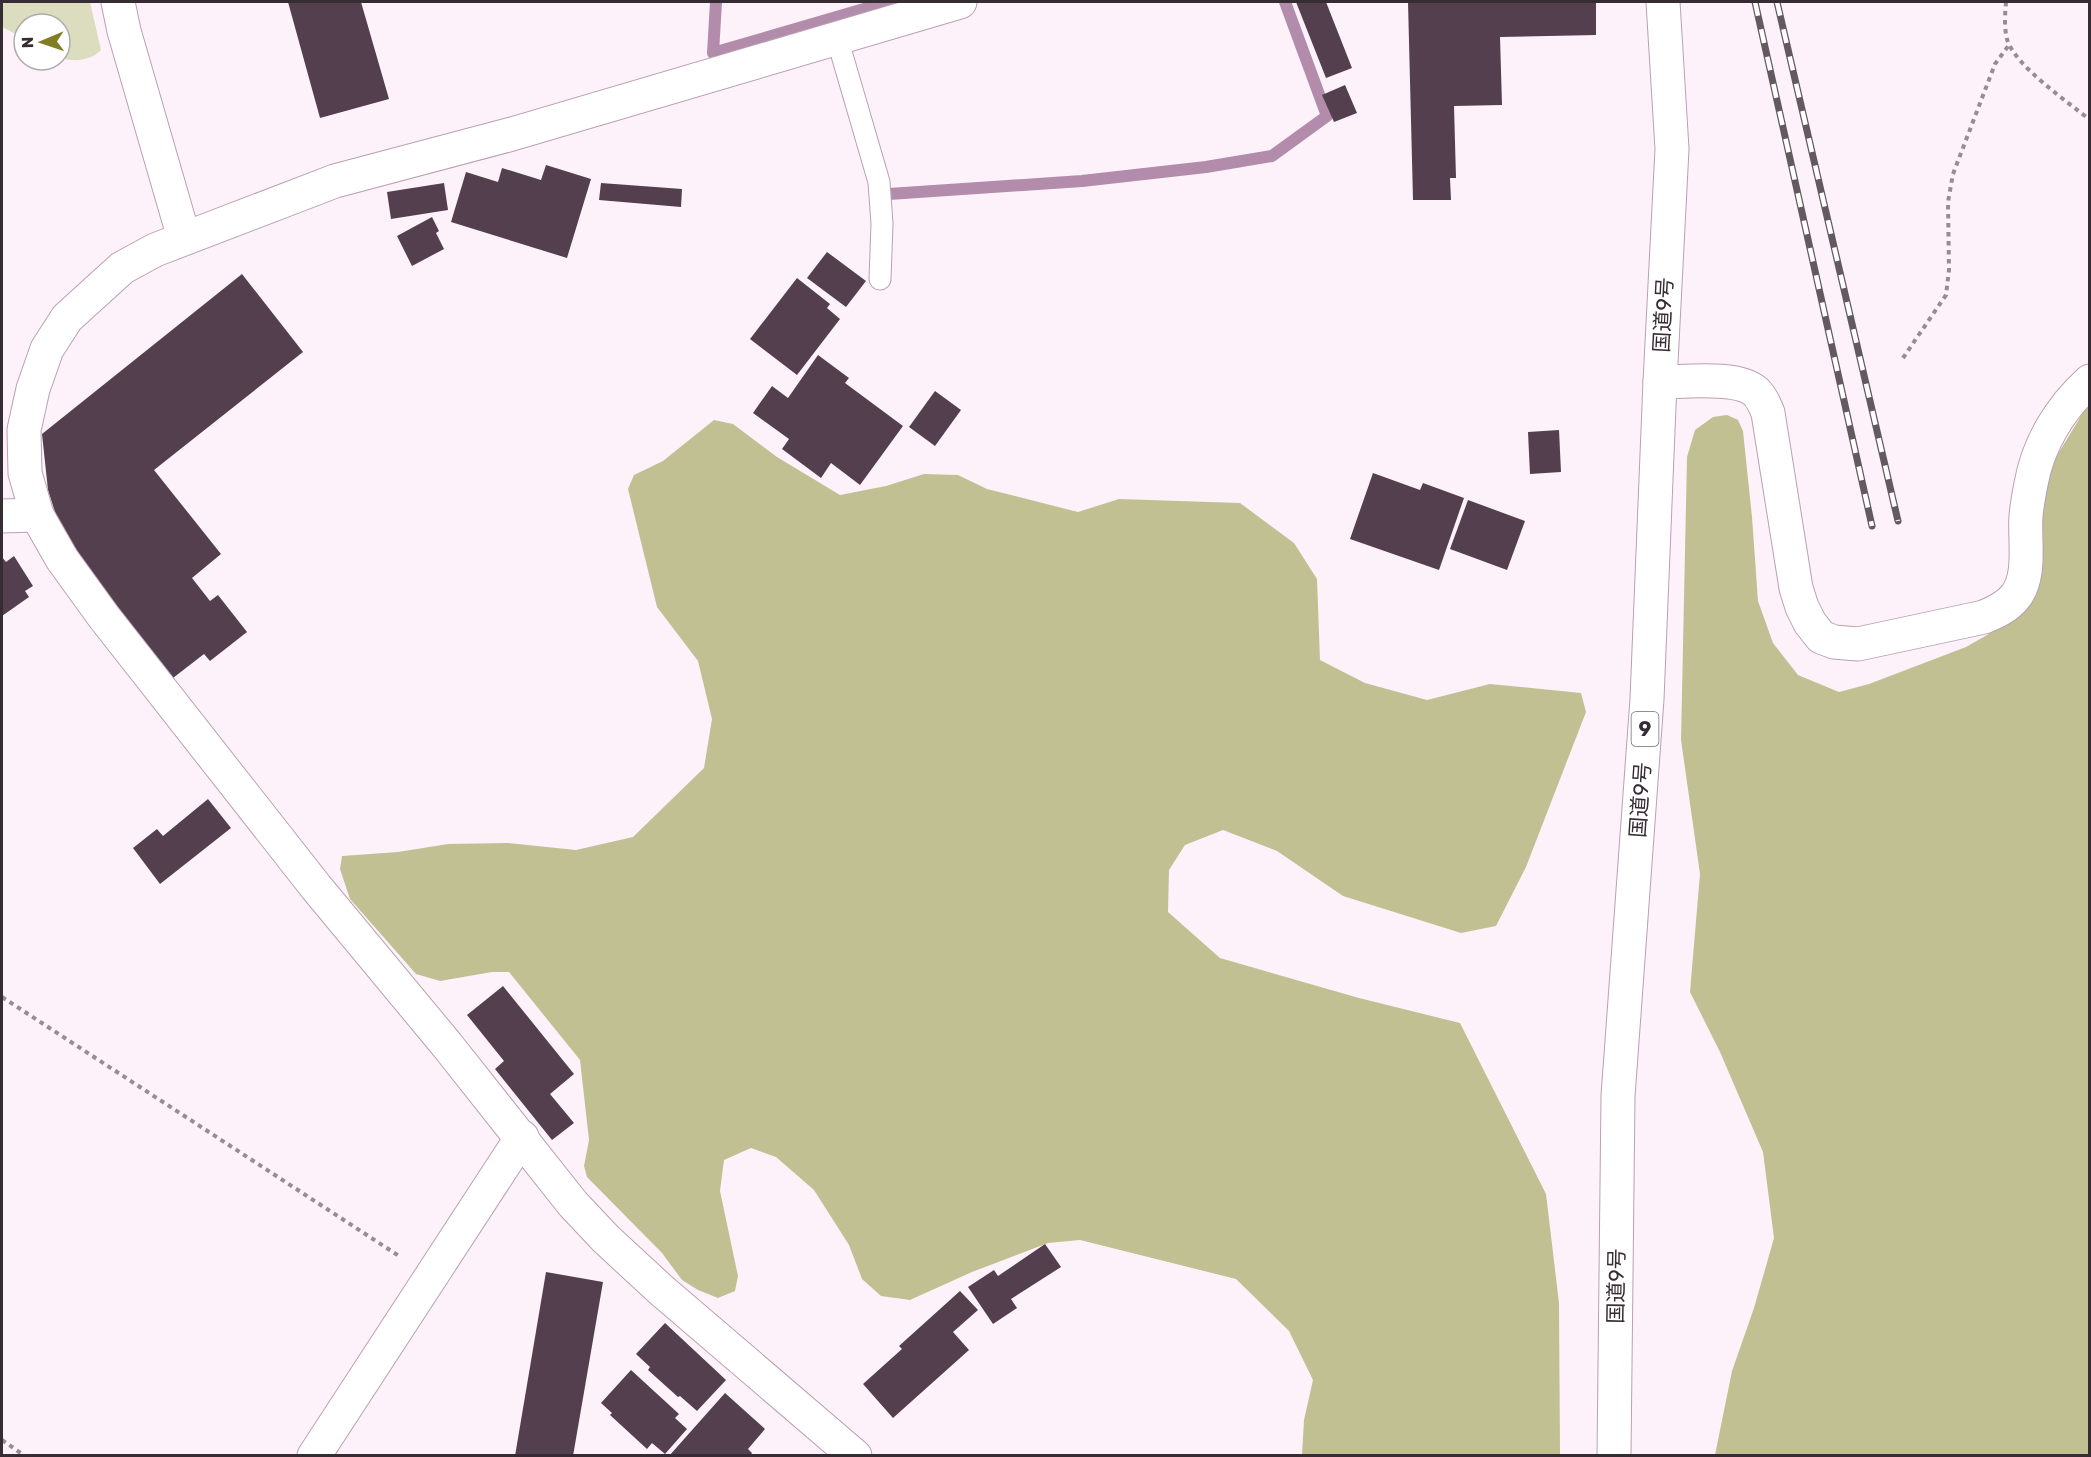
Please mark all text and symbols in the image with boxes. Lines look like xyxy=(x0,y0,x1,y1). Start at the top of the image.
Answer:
north arrow xyxy=(12,12,72,72)
text: N xyxy=(18,36,37,49)
street label: 国道9号 xyxy=(1649,277,1677,353)
road number: 9 xyxy=(1632,712,1658,746)
street label: 国道9号 xyxy=(1625,761,1655,839)
street label: 国道9号 xyxy=(1603,1248,1629,1324)

